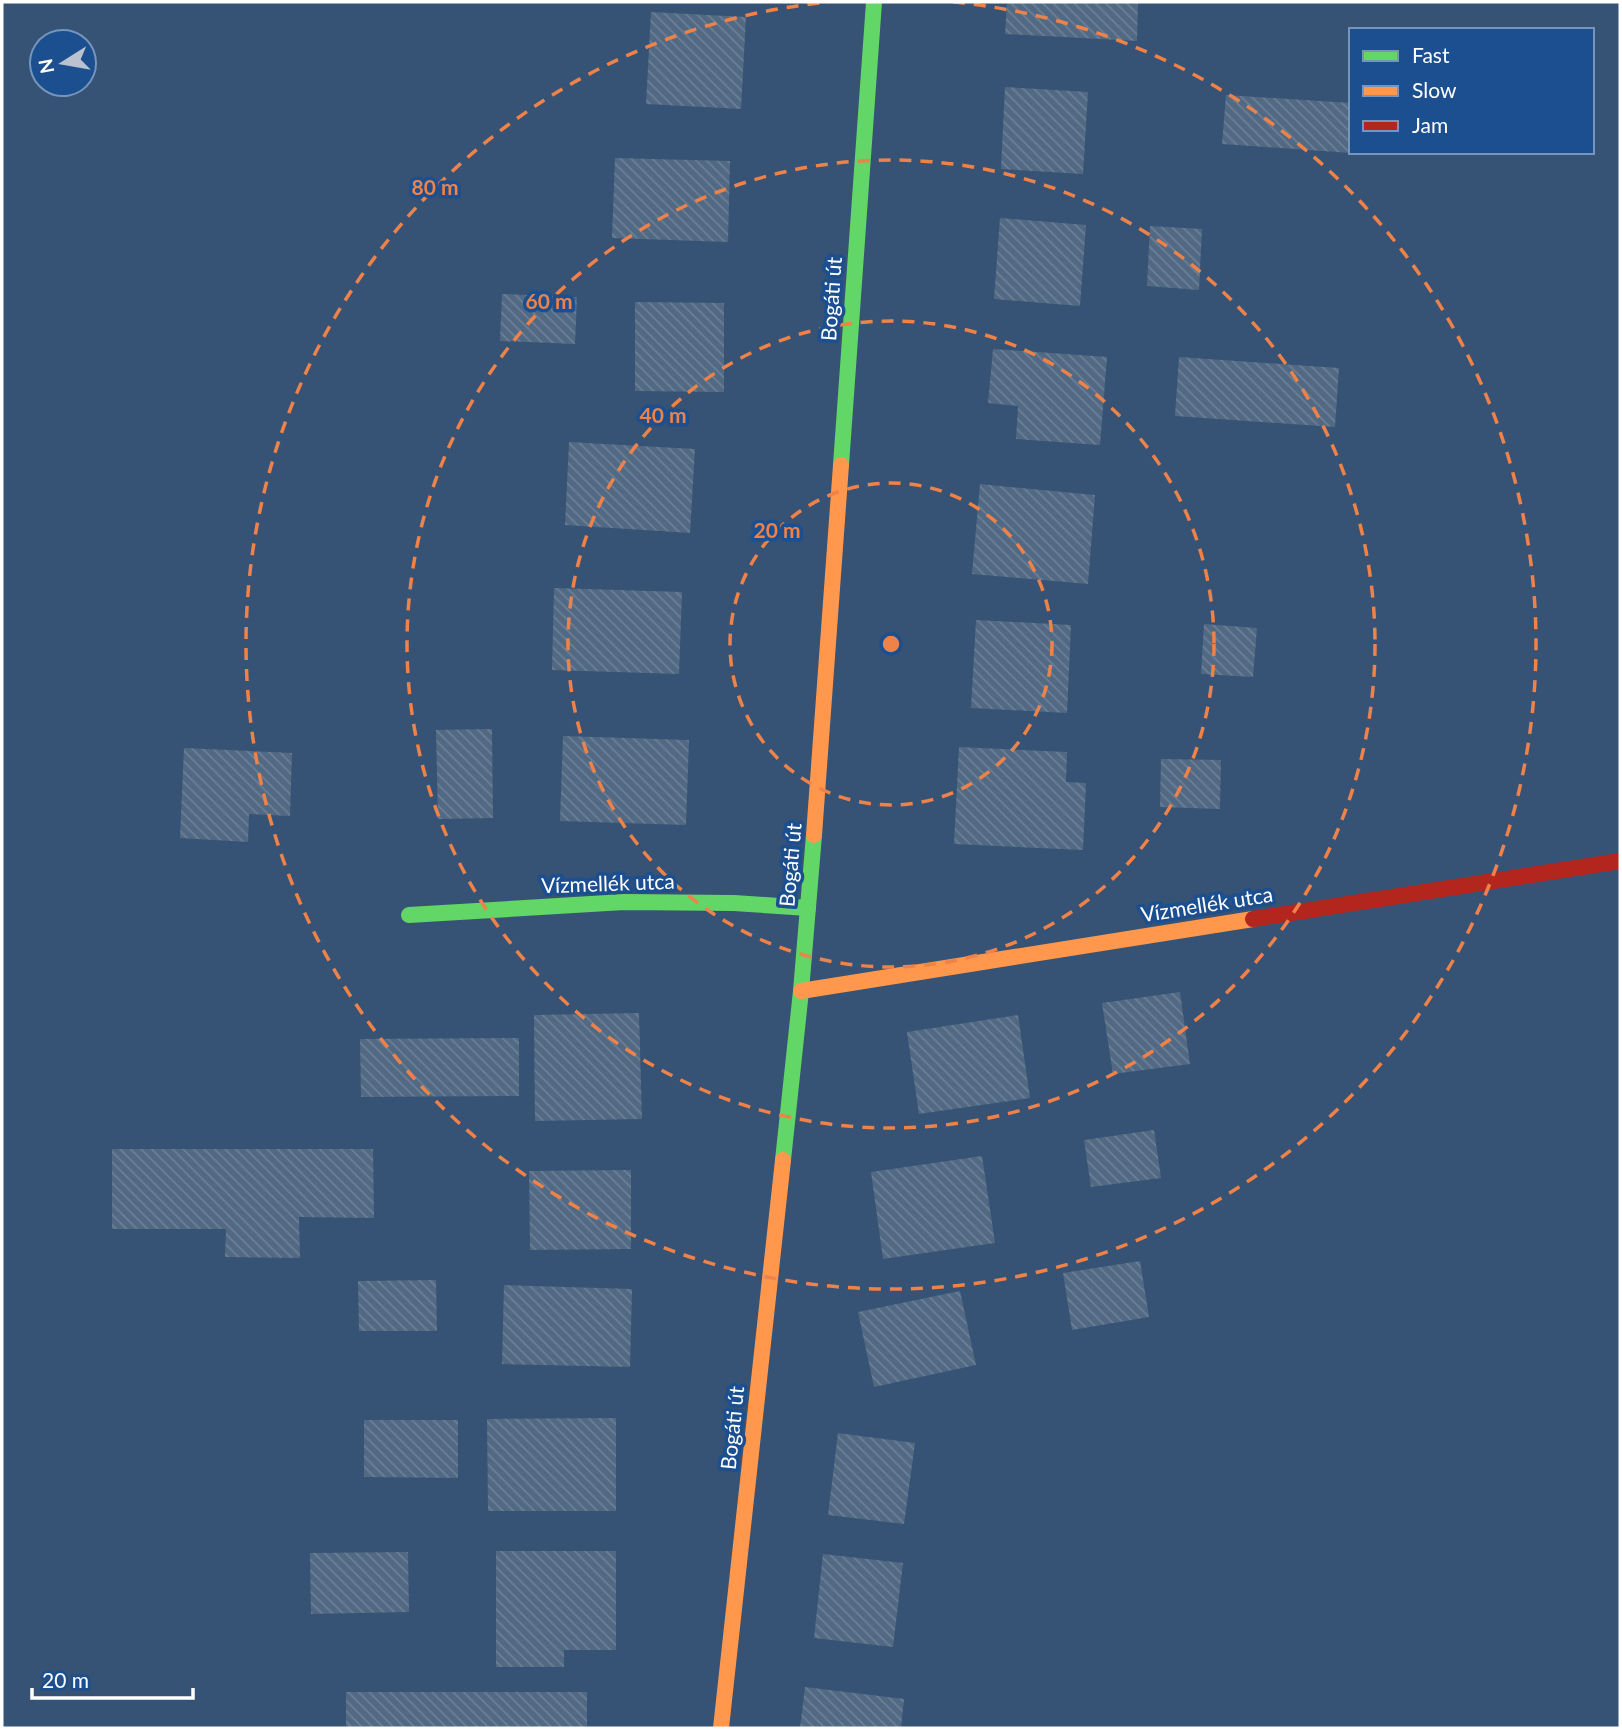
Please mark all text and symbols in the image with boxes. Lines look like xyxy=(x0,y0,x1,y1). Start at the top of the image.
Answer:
north arrow xyxy=(28,28,98,98)
legend xyxy=(1349,28,1594,154)
text: Fast xyxy=(1412,42,1450,67)
text: N xyxy=(33,57,59,76)
text: Slow xyxy=(1412,77,1457,102)
text: Jam xyxy=(1412,112,1448,137)
text: 80 m xyxy=(411,174,459,199)
street label: Bogáti út xyxy=(815,256,846,342)
text: 60 m xyxy=(525,288,573,313)
text: 40 m xyxy=(639,402,687,427)
text: 20 m xyxy=(753,517,801,542)
centre of rings xyxy=(879,632,903,656)
street label: Bogáti út xyxy=(773,821,806,908)
street label: Vízmellék utca xyxy=(541,868,675,897)
street label: Vízmellék utca xyxy=(1139,881,1275,926)
street label: Bogáti út xyxy=(715,1384,748,1471)
scale bar xyxy=(32,1656,192,1700)
text: 20 m xyxy=(42,1667,89,1692)

